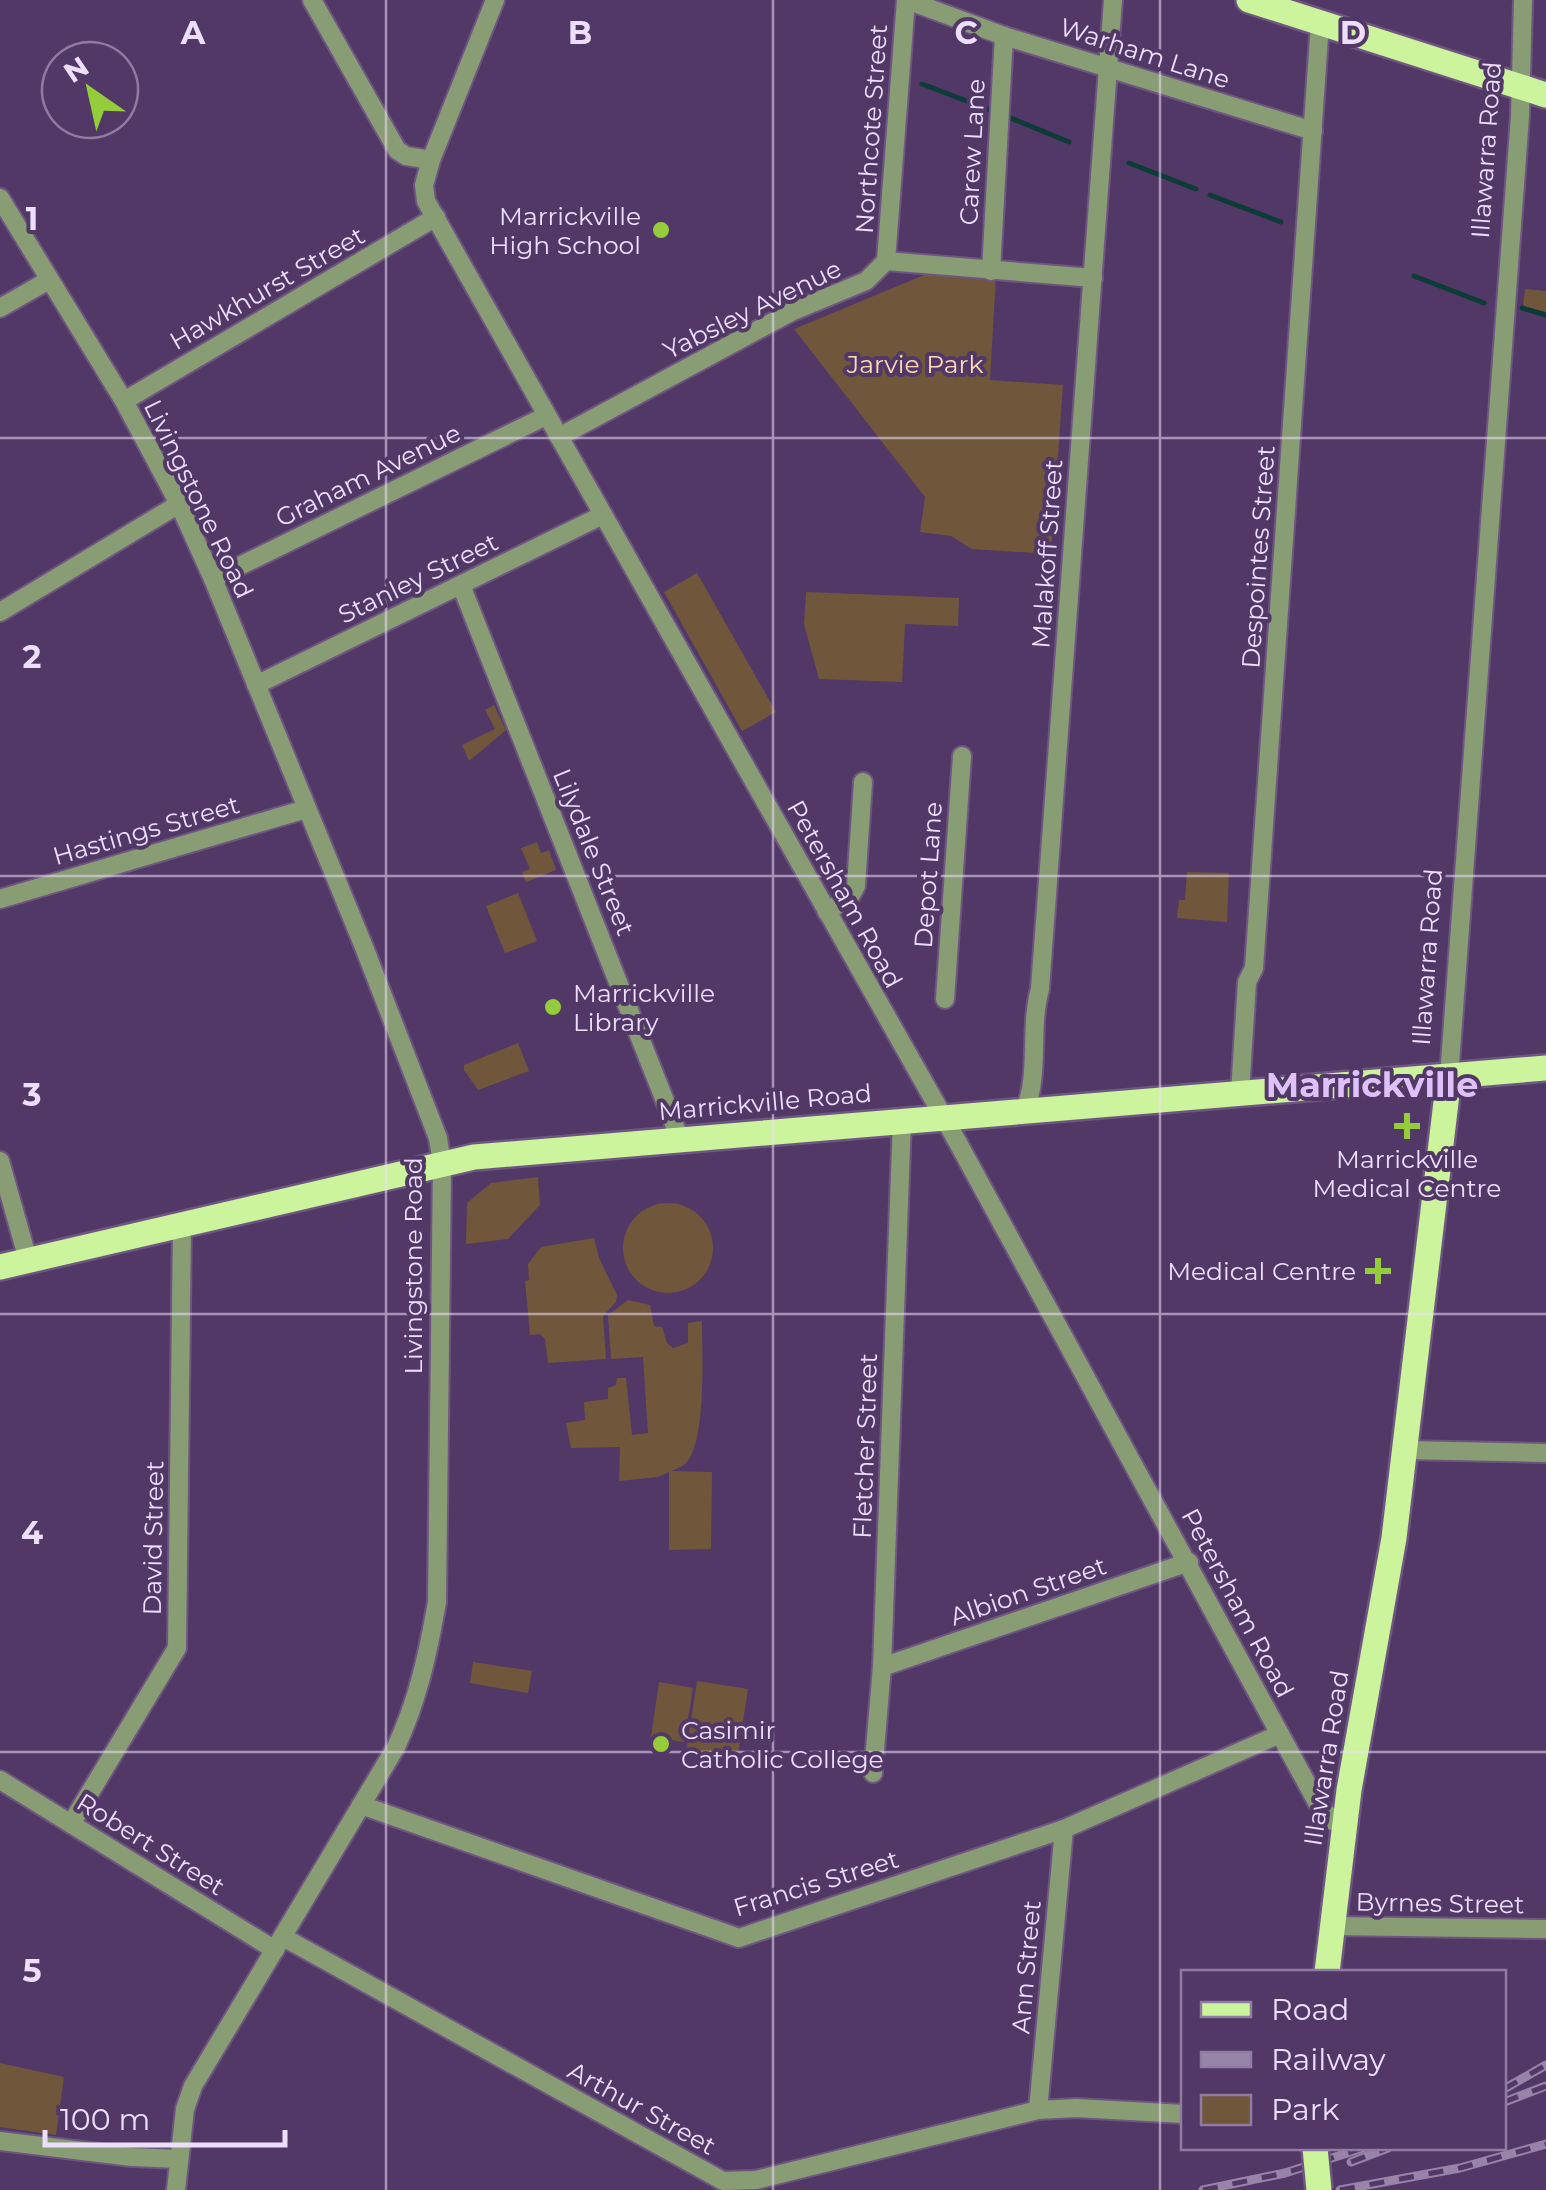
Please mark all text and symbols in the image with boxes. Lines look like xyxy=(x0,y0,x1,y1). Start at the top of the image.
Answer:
street label: Warham Lane xyxy=(1056,11,1234,95)
text: A xyxy=(180,13,206,52)
text: B xyxy=(568,13,592,52)
text: C xyxy=(954,13,978,52)
text: D xyxy=(1340,13,1366,52)
street label: Northcote Street xyxy=(849,23,893,235)
north arrow xyxy=(40,40,140,140)
text: N xyxy=(57,49,95,90)
street label: Illawarra Road xyxy=(1465,61,1507,239)
street label: Carew Lane xyxy=(953,78,991,226)
text: 1 xyxy=(26,199,38,238)
place label: Marrickville High School xyxy=(489,201,641,260)
marker: Marrickville High School xyxy=(650,219,672,241)
street label: Hawkhurst Street xyxy=(164,220,370,356)
street label: Yabsley Avenue xyxy=(658,253,846,365)
park label: Jarvie Park xyxy=(846,349,983,379)
street label: Livingstone Road xyxy=(138,395,260,603)
street label: Graham Avenue xyxy=(271,417,465,533)
street label: Despointes Street xyxy=(1235,445,1281,669)
street label: Malakoff Street xyxy=(1025,459,1069,649)
street label: Stanley Street xyxy=(333,526,503,630)
text: 2 xyxy=(23,637,41,676)
street label: Lilydale Street xyxy=(547,764,641,940)
street label: Hastings Street xyxy=(49,789,243,871)
street label: Petersham Road xyxy=(781,795,909,993)
street label: Depot Lane xyxy=(908,801,948,949)
street label: Illawarra Road xyxy=(1406,868,1448,1046)
place label: Marrickville Library xyxy=(573,978,715,1037)
marker: Marrickville Library xyxy=(542,996,564,1018)
district label: Marrickville xyxy=(1266,1063,1478,1106)
text: 3 xyxy=(22,1075,41,1114)
street label: Marrickville Road xyxy=(657,1078,873,1126)
marker: Marrickville Medical Centre xyxy=(1394,1113,1420,1139)
place label: Marrickville Medical Centre xyxy=(1313,1144,1501,1203)
street label: Livingstone Road xyxy=(398,1157,428,1375)
place label: Medical Centre xyxy=(1167,1256,1356,1286)
marker: Medical Centre xyxy=(1365,1258,1391,1284)
street label: Fletcher Street xyxy=(847,1353,883,1539)
street label: David Street xyxy=(137,1460,169,1616)
street label: Petersham Road xyxy=(1176,1503,1300,1703)
text: 4 xyxy=(21,1513,43,1552)
street label: Albion Street xyxy=(946,1550,1110,1632)
street label: Illawarra Road xyxy=(1297,1668,1355,1848)
place label: Casimir Catholic College xyxy=(681,1715,884,1774)
marker: Casimir Catholic College xyxy=(650,1733,672,1755)
street label: Robert Street xyxy=(72,1787,230,1901)
street label: Francis Street xyxy=(730,1844,902,1922)
street label: Byrnes Street xyxy=(1355,1887,1525,1919)
street label: Ann Street xyxy=(1005,1899,1047,2035)
text: 5 xyxy=(22,1951,42,1990)
legend xyxy=(1181,1970,1506,2150)
text: Road xyxy=(1271,1991,1349,2028)
text: Railway xyxy=(1271,2041,1386,2078)
street label: Arthur Street xyxy=(563,2055,721,2161)
scale bar xyxy=(45,2085,285,2147)
text: Park xyxy=(1271,2091,1340,2128)
text: 100 m xyxy=(60,2101,150,2138)

